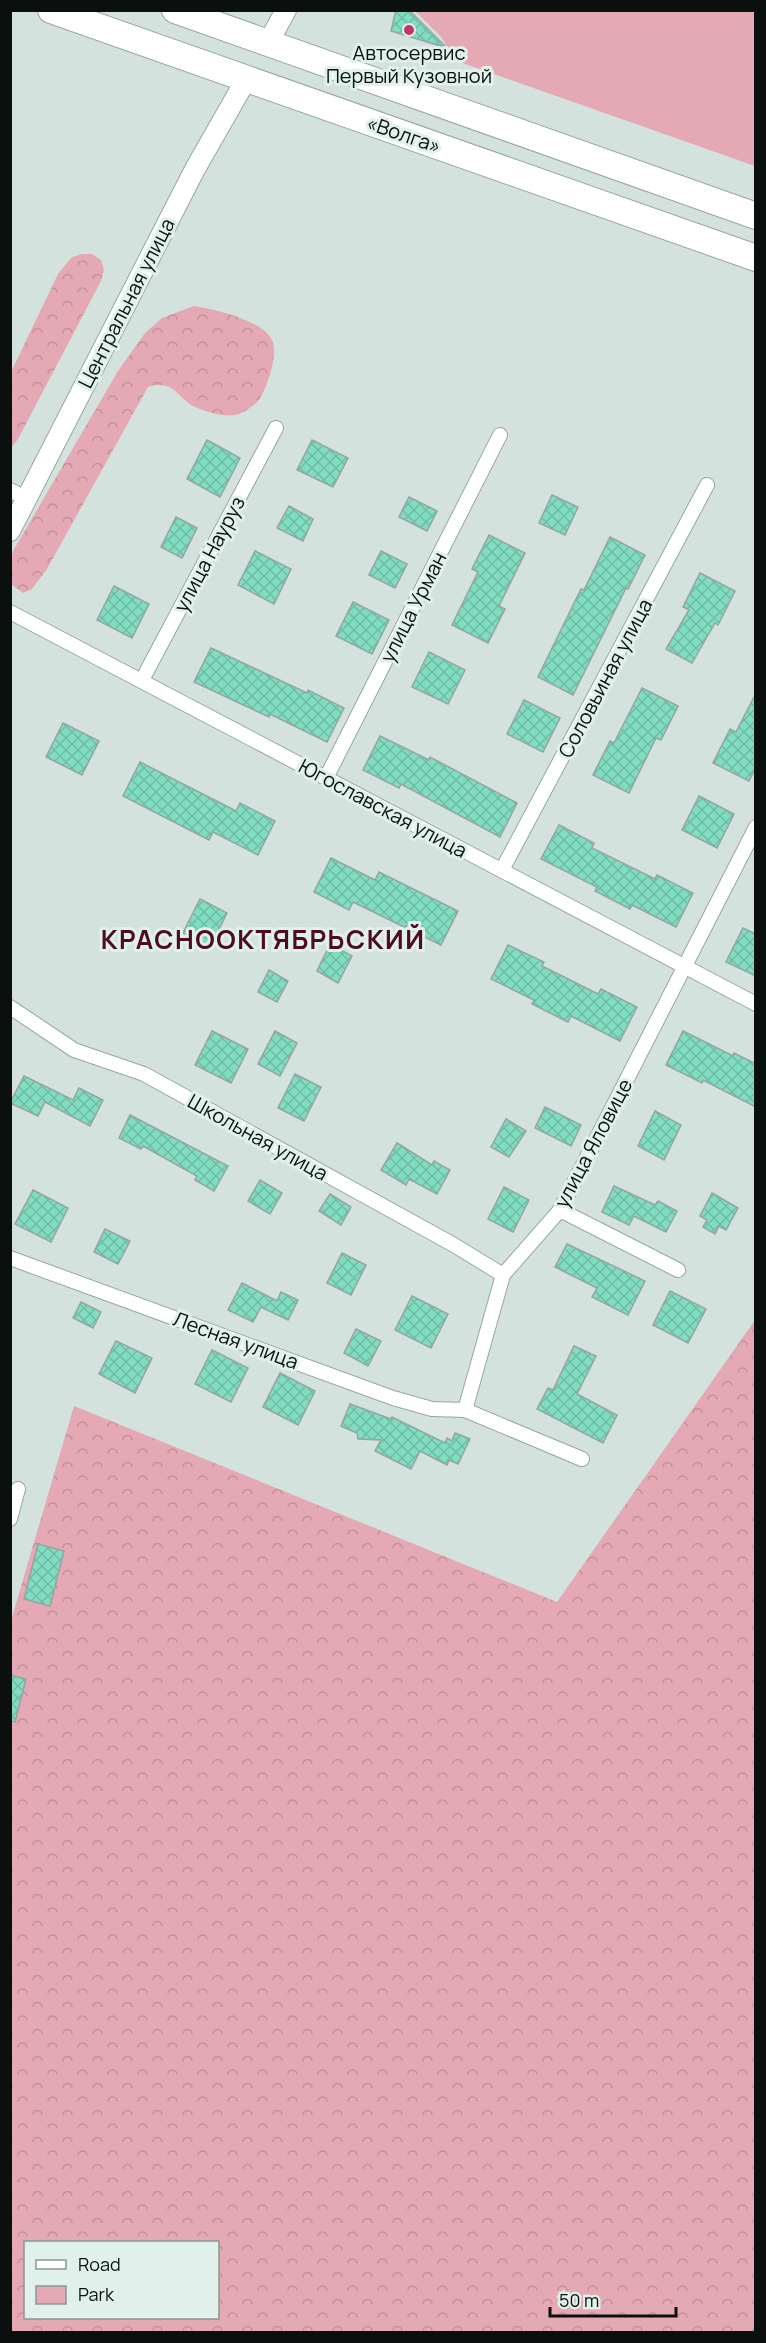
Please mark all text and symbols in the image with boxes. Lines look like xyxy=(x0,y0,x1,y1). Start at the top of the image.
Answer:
marker: Автосервис Первый Кузовной xyxy=(402,23,416,37)
place label: Автосервис Первый Кузовной xyxy=(326,39,492,89)
street label: «Волга» xyxy=(363,109,445,159)
street label: Центральная улица xyxy=(71,213,181,393)
street label: улица Науруз xyxy=(167,491,251,617)
street label: улица Урман xyxy=(374,547,452,667)
street label: Соловьиная улица xyxy=(552,594,658,762)
street label: Югославская улица xyxy=(294,752,472,864)
district label: КРАСНООКТЯБРЬСКИЙ xyxy=(101,921,425,957)
street label: улица Яловице xyxy=(548,1074,638,1212)
street label: Школьная улица xyxy=(183,1087,333,1187)
street label: Лесная улица xyxy=(170,1305,302,1375)
legend xyxy=(24,2241,219,2319)
text: Road xyxy=(78,2252,121,2276)
scale bar xyxy=(550,2280,676,2318)
text: Park xyxy=(78,2282,115,2306)
text: 50 m xyxy=(559,2288,599,2312)

